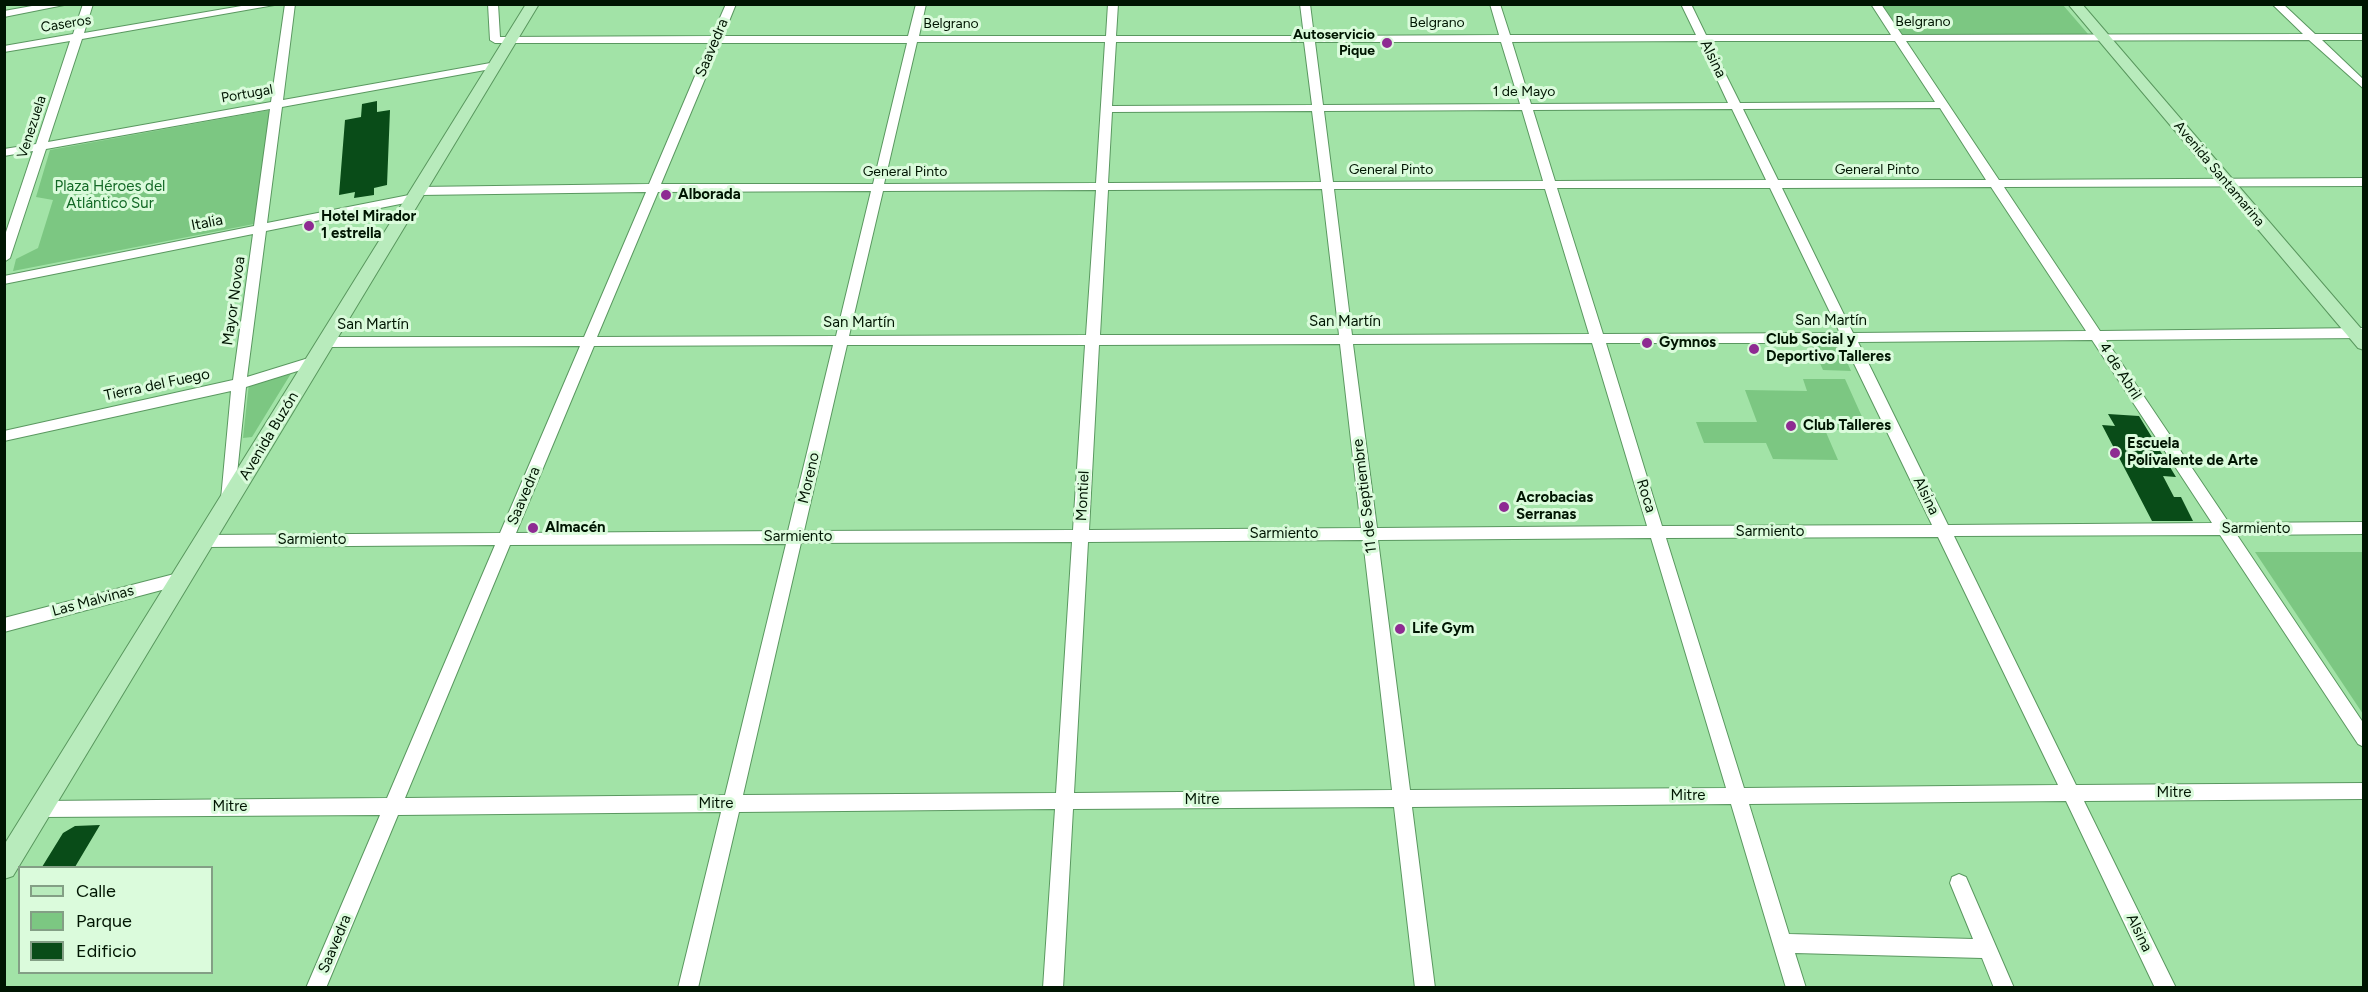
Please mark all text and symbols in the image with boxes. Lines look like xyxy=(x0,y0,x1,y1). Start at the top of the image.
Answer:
street label: Caseros xyxy=(40,12,92,36)
street label: Belgrano xyxy=(1895,14,1951,30)
street label: Belgrano xyxy=(1409,15,1465,31)
street label: Saavedra xyxy=(692,16,732,80)
street label: Belgrano xyxy=(923,16,979,32)
place label: Autoservicio Pique xyxy=(1293,27,1375,60)
marker: Autoservicio Pique xyxy=(1380,36,1394,50)
street label: Alsina xyxy=(1696,37,1730,81)
street label: Portugal xyxy=(220,81,274,107)
street label: 1 de Mayo xyxy=(1493,84,1555,100)
street label: Venezuela xyxy=(14,94,50,160)
street label: Avenida Santamarina xyxy=(2170,118,2268,230)
street label: General Pinto xyxy=(1349,162,1433,178)
street label: General Pinto xyxy=(1835,162,1919,178)
street label: General Pinto xyxy=(863,164,947,180)
park label: Plaza Héroes del Atlántico Sur xyxy=(55,178,165,213)
place label: Alborada xyxy=(678,186,741,204)
marker: Alborada xyxy=(659,188,673,202)
place label: Hotel Mirador 1 estrella xyxy=(321,208,416,243)
street label: Italia xyxy=(190,211,224,235)
marker: Hotel Mirador 1 estrella xyxy=(302,219,316,233)
street label: Mayor Novoa xyxy=(219,255,249,347)
street label: San Martín xyxy=(1795,312,1867,330)
street label: San Martín xyxy=(1309,313,1381,331)
street label: San Martín xyxy=(823,314,895,332)
street label: San Martín xyxy=(337,316,409,334)
place label: Club Social y Deportivo Talleres xyxy=(1766,331,1891,366)
place label: Gymnos xyxy=(1659,334,1716,352)
marker: Gymnos xyxy=(1640,336,1654,350)
street label: 4 de Abril xyxy=(2095,339,2145,403)
marker: Club Social y Deportivo Talleres xyxy=(1747,342,1761,356)
street label: Tierra del Fuego xyxy=(103,365,211,405)
street label: Avenida Buzón xyxy=(236,389,302,483)
place label: Club Talleres xyxy=(1803,417,1891,435)
marker: Club Talleres xyxy=(1784,419,1798,433)
place label: Escuela Polivalente de Arte xyxy=(2127,435,2258,470)
street label: 11 de Septiembre xyxy=(1349,438,1381,554)
marker: Escuela Polivalente de Arte xyxy=(2108,446,2122,460)
street label: Moreno xyxy=(794,451,824,505)
street label: Saavedra xyxy=(504,464,544,528)
street label: Montiel xyxy=(1073,470,1093,522)
street label: Alsina xyxy=(1909,474,1943,518)
street label: Roca xyxy=(1632,477,1660,515)
place label: Acrobacias Serranas xyxy=(1516,489,1593,524)
marker: Acrobacias Serranas xyxy=(1497,500,1511,514)
place label: Almacén xyxy=(545,519,606,537)
street label: Sarmiento xyxy=(2221,520,2291,538)
marker: Almacén xyxy=(526,521,540,535)
street label: Sarmiento xyxy=(1735,523,1805,541)
street label: Sarmiento xyxy=(1249,525,1319,543)
street label: Sarmiento xyxy=(763,528,833,546)
street label: Sarmiento xyxy=(277,531,347,549)
street label: Las Malvinas xyxy=(50,581,136,621)
place label: Life Gym xyxy=(1412,620,1474,638)
marker: Life Gym xyxy=(1393,622,1407,636)
street label: Mitre xyxy=(2156,784,2192,802)
street label: Mitre xyxy=(1670,787,1706,805)
street label: Mitre xyxy=(1184,791,1220,809)
street label: Mitre xyxy=(698,795,734,813)
street label: Mitre xyxy=(212,798,248,816)
legend xyxy=(18,866,213,974)
text: Calle xyxy=(76,880,116,902)
text: Parque xyxy=(76,910,132,932)
street label: Alsina xyxy=(2122,911,2156,955)
street label: Saavedra xyxy=(315,912,355,976)
text: Edificio xyxy=(76,940,137,962)

